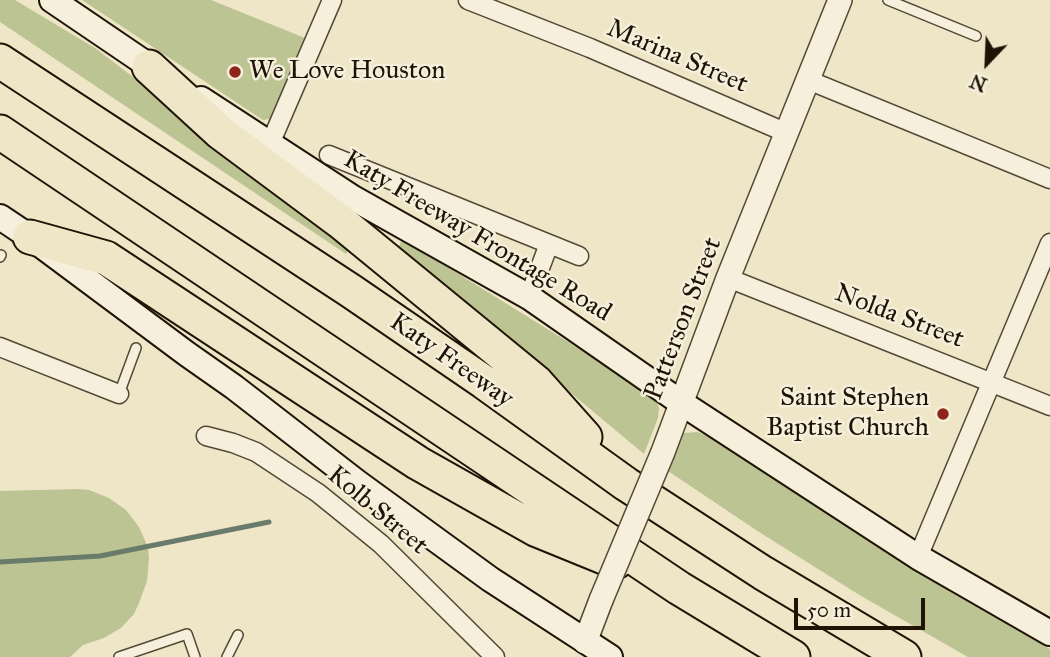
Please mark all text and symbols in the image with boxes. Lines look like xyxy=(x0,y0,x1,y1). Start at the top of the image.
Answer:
street label: Marina Street xyxy=(602,13,752,101)
north arrow xyxy=(952,28,1022,98)
place label: We Love Houston xyxy=(249,56,445,88)
marker: We Love Houston xyxy=(227,64,243,80)
text: N xyxy=(967,69,991,97)
street label: Katy Freeway Frontage Road xyxy=(337,145,617,329)
street label: Patterson Street xyxy=(639,233,729,405)
street label: Nolda Street xyxy=(830,278,968,356)
street label: Katy Freeway xyxy=(383,307,519,415)
place label: Saint Stephen Baptist Church xyxy=(766,383,929,444)
marker: Saint Stephen Baptist Church xyxy=(935,406,951,422)
street label: Kolb Street xyxy=(321,460,433,562)
scale bar xyxy=(798,584,929,628)
text: 50 m xyxy=(807,597,851,623)

